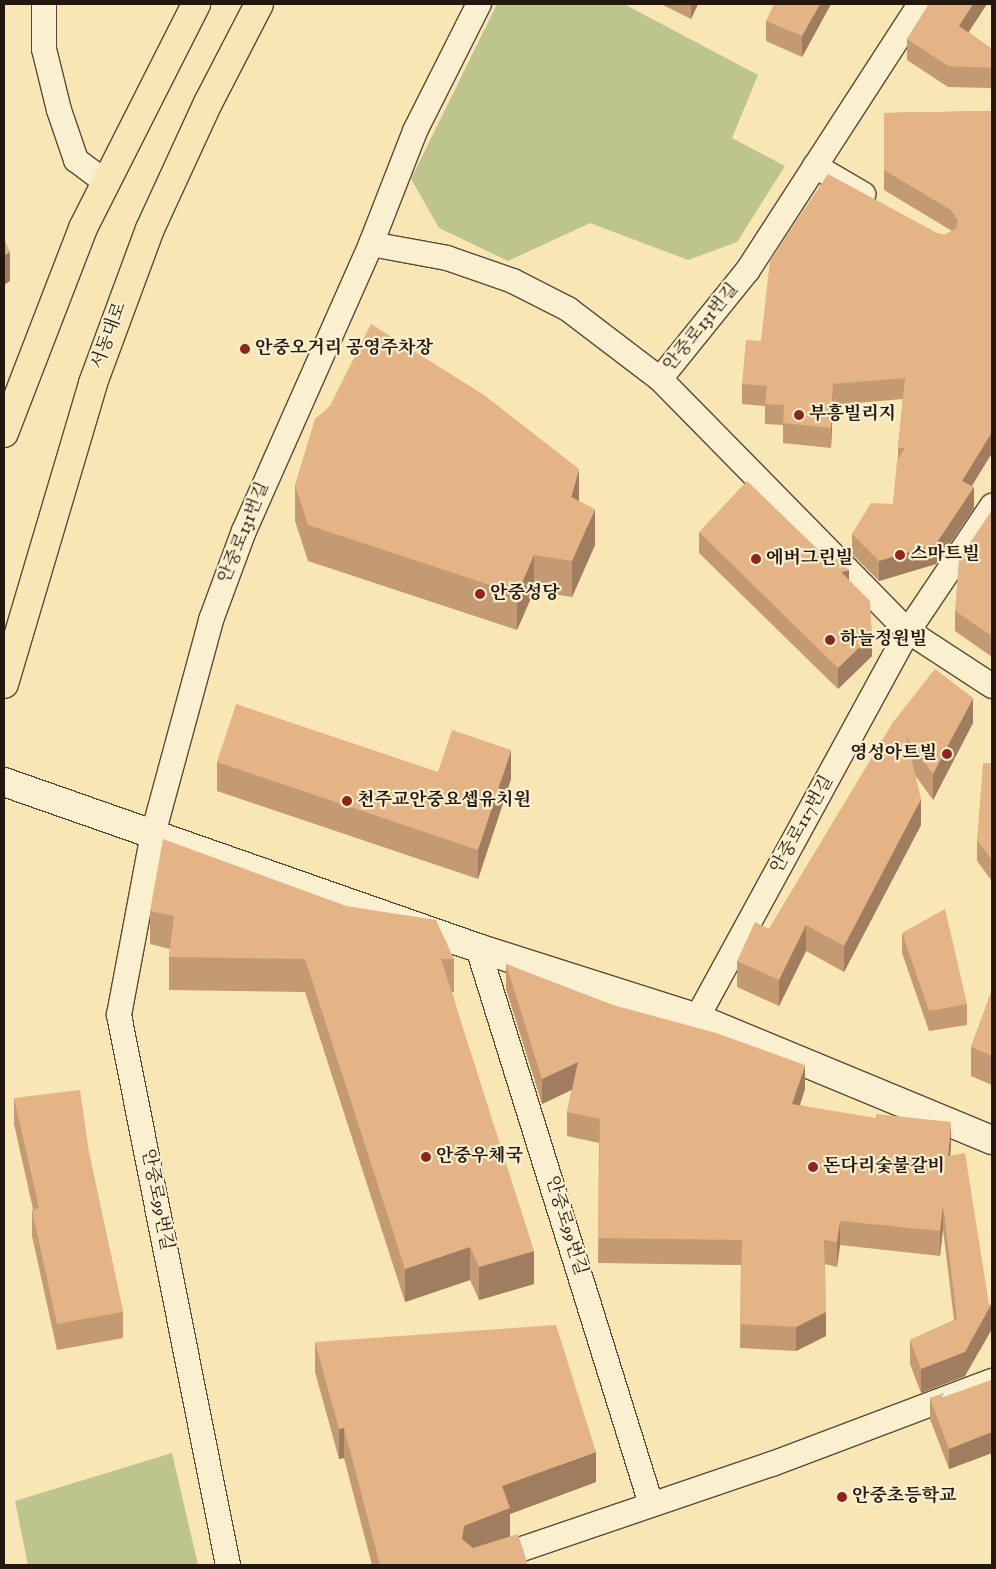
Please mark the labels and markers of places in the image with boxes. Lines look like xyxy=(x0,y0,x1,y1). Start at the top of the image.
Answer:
place label: 안중오거리 공영주차장 xyxy=(255,338,433,360)
marker: 안중오거리 공영주차장 xyxy=(239,343,251,355)
place label: 부흥빌리지 xyxy=(809,404,896,426)
marker: 부흥빌리지 xyxy=(793,409,805,421)
place label: 스마트빌 xyxy=(910,544,980,566)
place label: 에버그린빌 xyxy=(766,548,853,570)
marker: 스마트빌 xyxy=(894,549,906,561)
marker: 에버그린빌 xyxy=(750,553,762,565)
place label: 안중성당 xyxy=(490,583,560,605)
marker: 안중성당 xyxy=(474,588,486,600)
place label: 하늘정원빌 xyxy=(840,629,927,651)
marker: 하늘정원빌 xyxy=(824,634,836,646)
place label: 영성아트빌 xyxy=(850,743,937,765)
marker: 영성아트빌 xyxy=(941,748,953,760)
place label: 천주교안중요셉유치원 xyxy=(357,790,531,812)
marker: 천주교안중요셉유치원 xyxy=(341,795,353,807)
place label: 안중우체국 xyxy=(436,1146,523,1168)
marker: 안중우체국 xyxy=(420,1151,432,1163)
place label: 돈다리숯불갈비 xyxy=(823,1156,945,1178)
marker: 돈다리숯불갈비 xyxy=(807,1161,819,1173)
place label: 안중초등학교 xyxy=(852,1486,956,1508)
marker: 안중초등학교 xyxy=(836,1491,848,1503)

